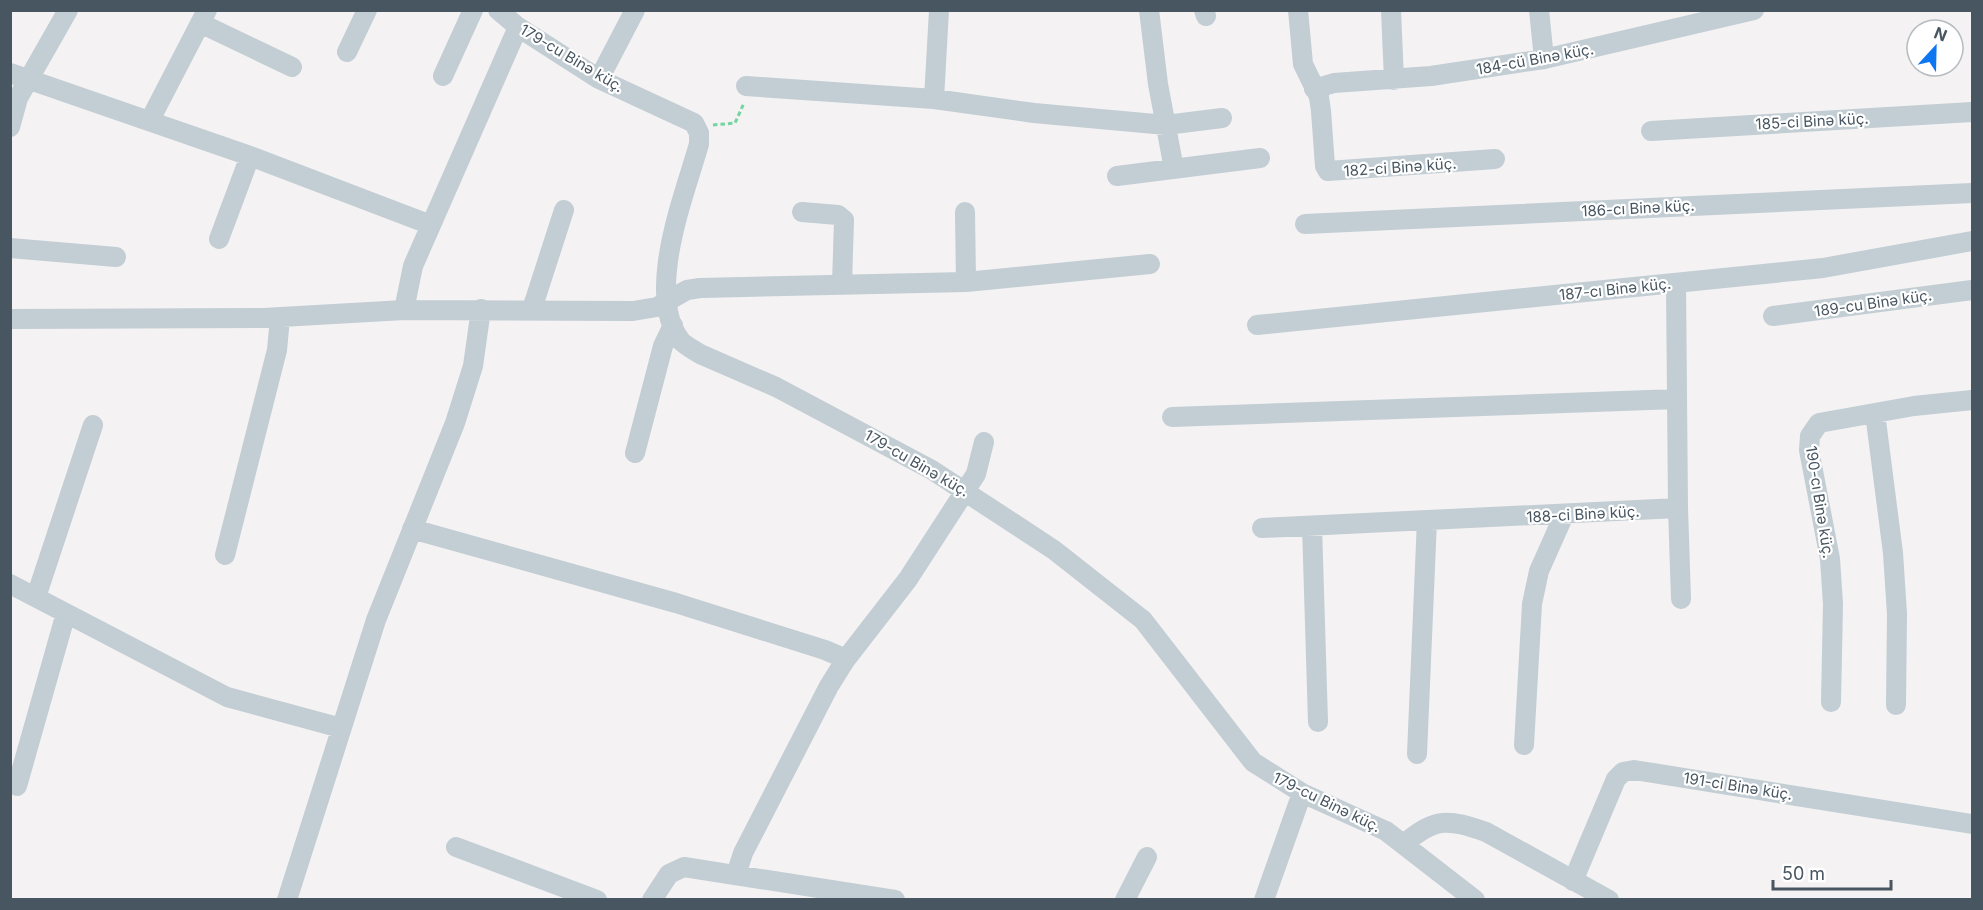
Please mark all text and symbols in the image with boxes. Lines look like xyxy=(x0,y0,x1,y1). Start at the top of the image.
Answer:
north arrow xyxy=(1905,18,1965,78)
street label: 179-cu Binə küç. xyxy=(517,20,627,96)
text: N xyxy=(1931,23,1950,46)
street label: 184-cü Binə küç. xyxy=(1475,39,1595,79)
street label: 185-ci Binə küç. xyxy=(1755,109,1869,133)
street label: 182-ci Binə küç. xyxy=(1343,154,1457,180)
street label: 186-cı Binə küç. xyxy=(1581,196,1695,220)
street label: 187-cı Binə küç. xyxy=(1558,274,1672,304)
street label: 189-cu Binə küç. xyxy=(1813,285,1933,321)
street label: 179-cu Binə küç. xyxy=(861,425,973,501)
street label: 190-cı Binə küç. xyxy=(1802,444,1838,560)
street label: 188-ci Binə küç. xyxy=(1526,502,1640,526)
street label: 179-cu Binə küç. xyxy=(1270,768,1384,836)
street label: 191-ci Binə küç. xyxy=(1682,768,1794,804)
scale bar xyxy=(1773,853,1892,891)
text: 50 m xyxy=(1782,863,1825,884)

